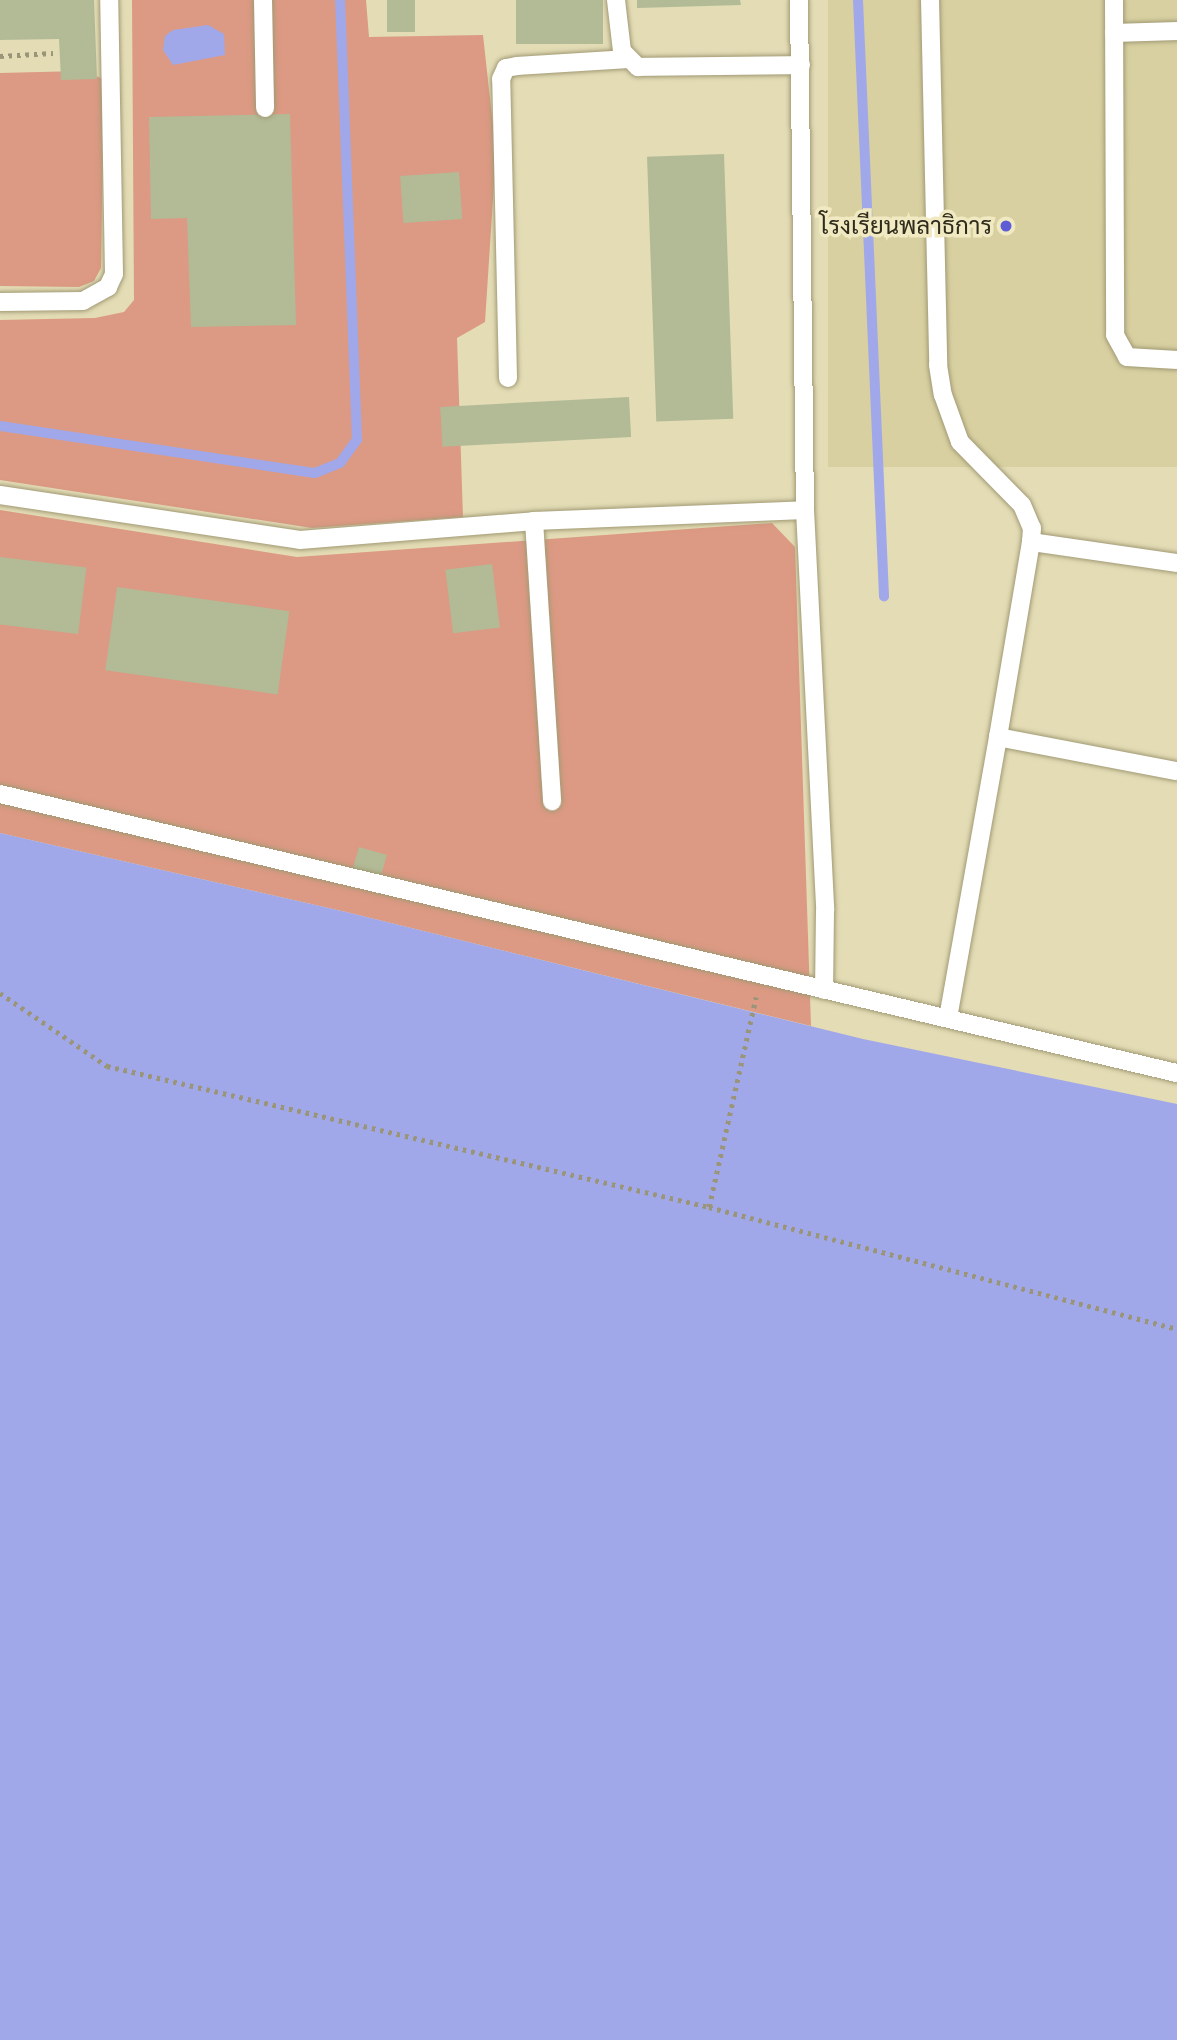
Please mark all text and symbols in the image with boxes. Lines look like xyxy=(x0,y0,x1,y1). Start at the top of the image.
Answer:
place label: โรงเรียนพลาธิการ xyxy=(819,212,992,240)
marker: โรงเรียนพลาธิการ xyxy=(998,218,1014,234)

